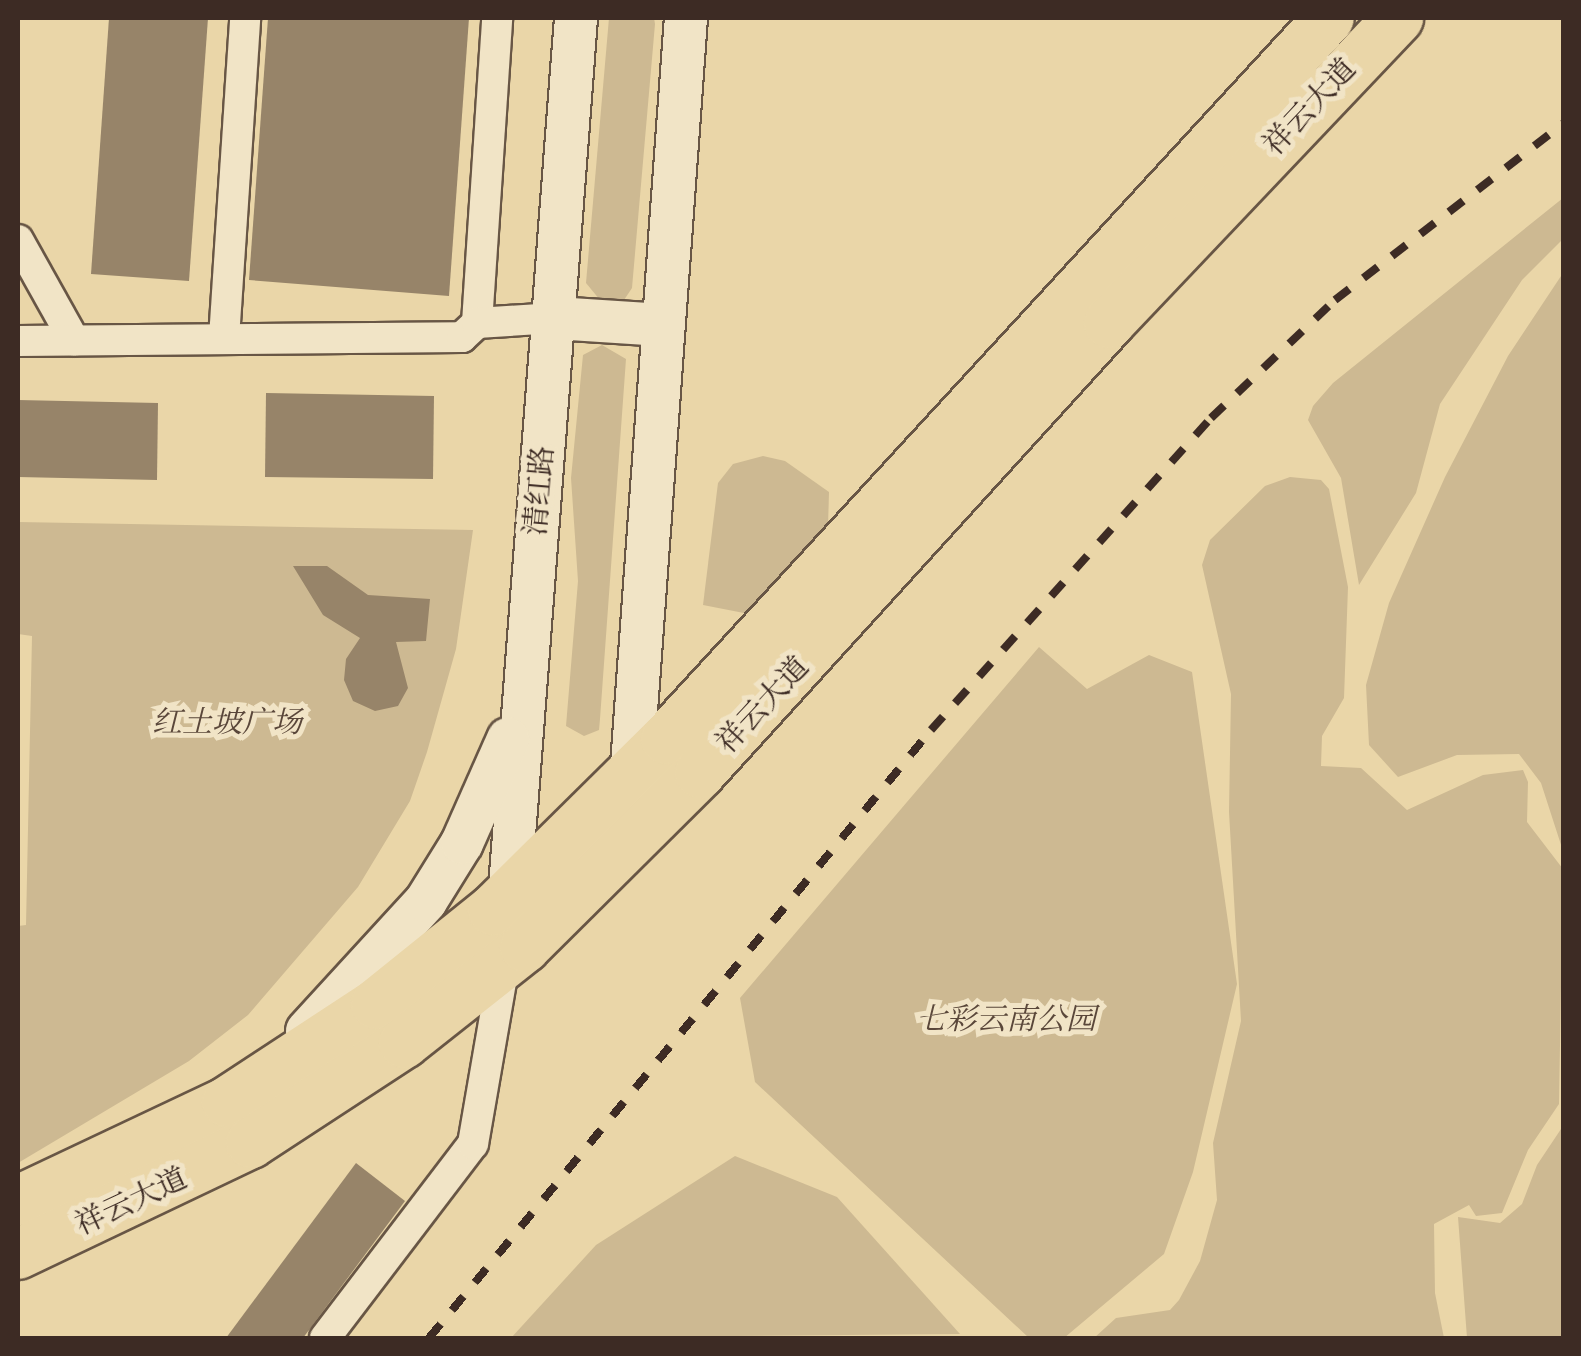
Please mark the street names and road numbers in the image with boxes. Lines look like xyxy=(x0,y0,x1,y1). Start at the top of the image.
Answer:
street label: 祥云大道 xyxy=(1257,52,1365,164)
street label: 清红路 xyxy=(519,445,563,537)
street label: 祥云大道 xyxy=(710,650,818,762)
street label: 祥云大道 xyxy=(70,1161,194,1245)

